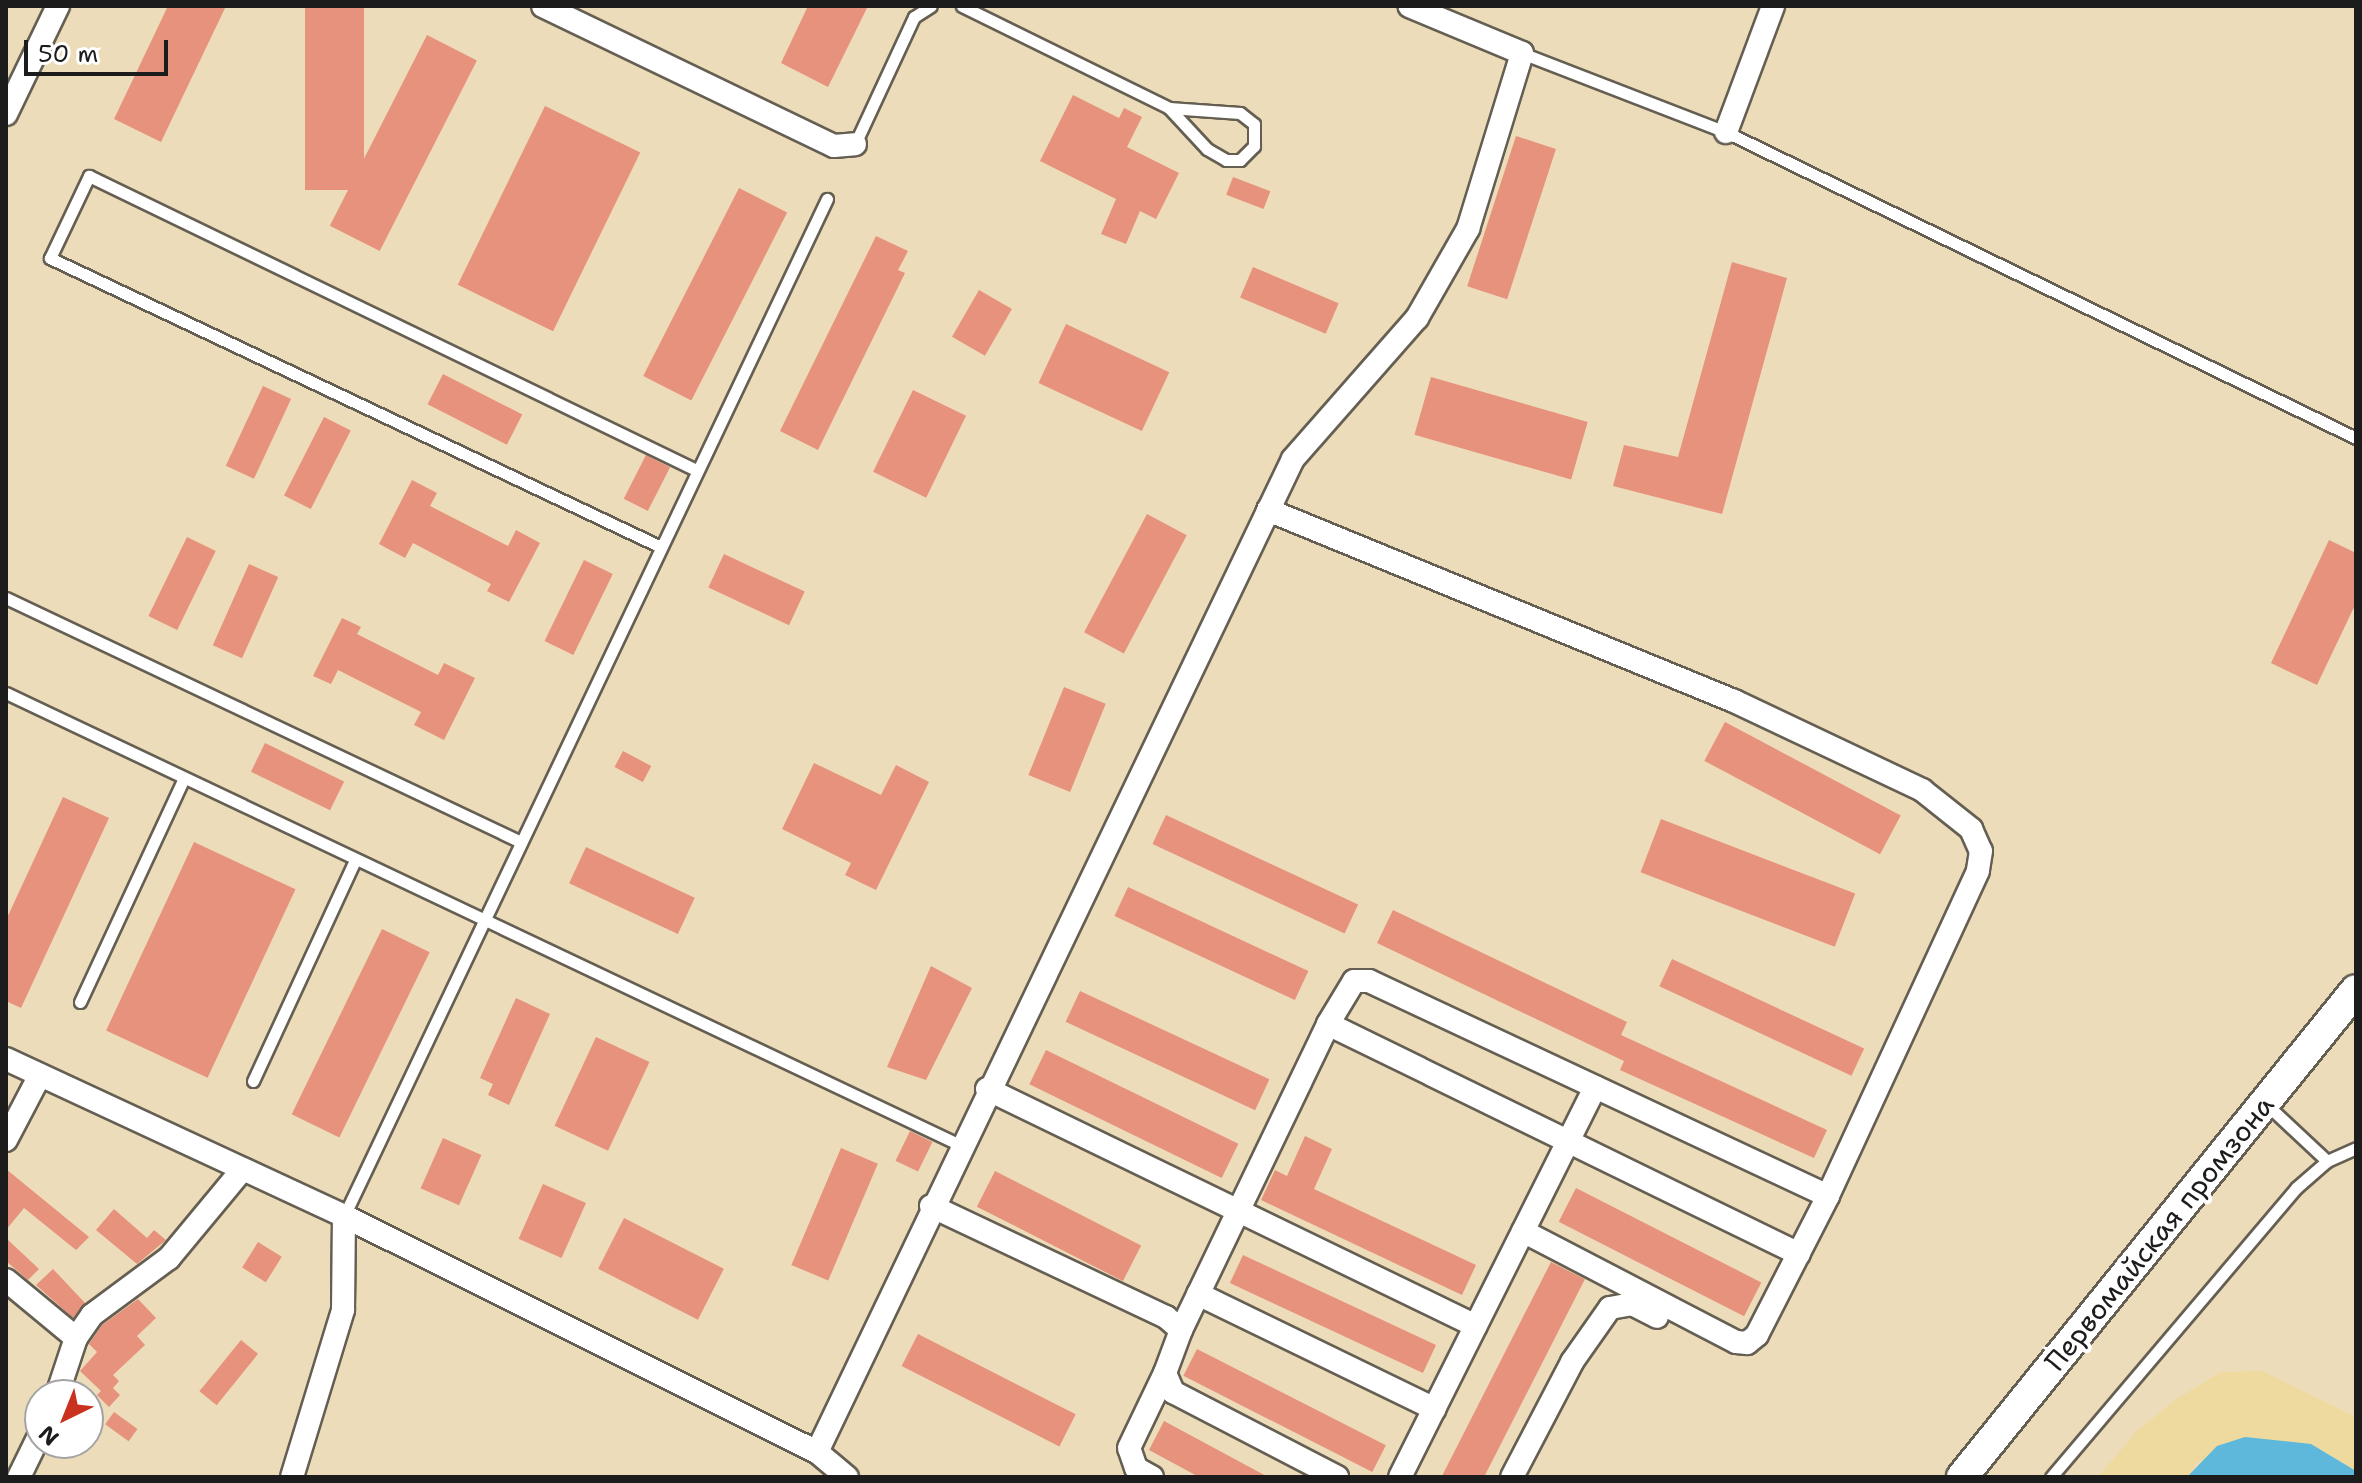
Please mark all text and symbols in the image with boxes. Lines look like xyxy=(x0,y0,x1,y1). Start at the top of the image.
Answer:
scale bar xyxy=(28,24,172,74)
text: 50 m xyxy=(38,38,98,70)
street label: Первомайская промзона xyxy=(2037,1088,2281,1378)
north arrow xyxy=(24,1379,104,1459)
text: N xyxy=(32,1419,65,1452)

